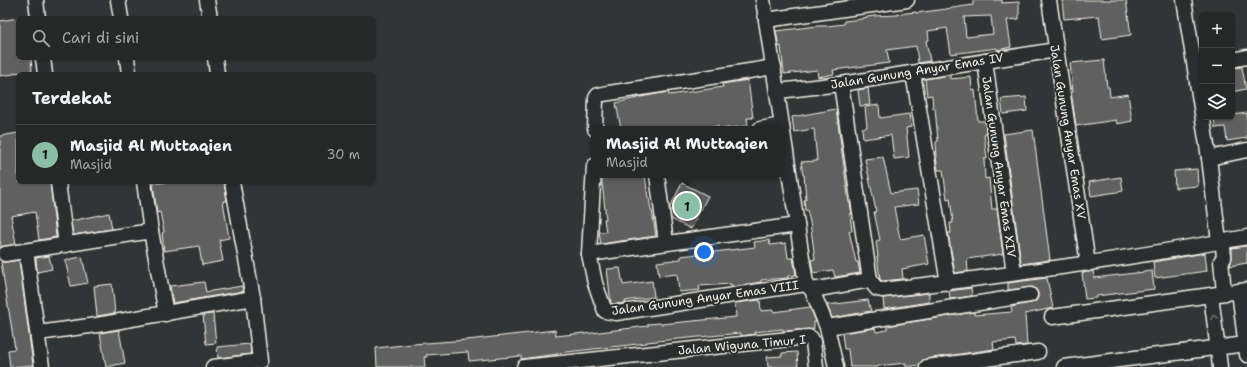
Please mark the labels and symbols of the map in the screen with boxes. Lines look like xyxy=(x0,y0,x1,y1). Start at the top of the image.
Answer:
street label: Jalan Gunung Anyar Emas XV xyxy=(1046,44,1090,220)
street label: Jalan Gunung Anyar Emas IV xyxy=(829,49,1005,93)
street label: Jalan Gunung Anyar Emas XIV xyxy=(978,75,1020,259)
pin: 1 xyxy=(674,191,700,221)
your location xyxy=(694,242,714,262)
street label: Jalan Gunung Anyar Emas VIII xyxy=(610,277,800,319)
one-way arrow xyxy=(1210,314,1219,320)
street label: Jalan Wiguna Timur I xyxy=(677,331,807,359)

